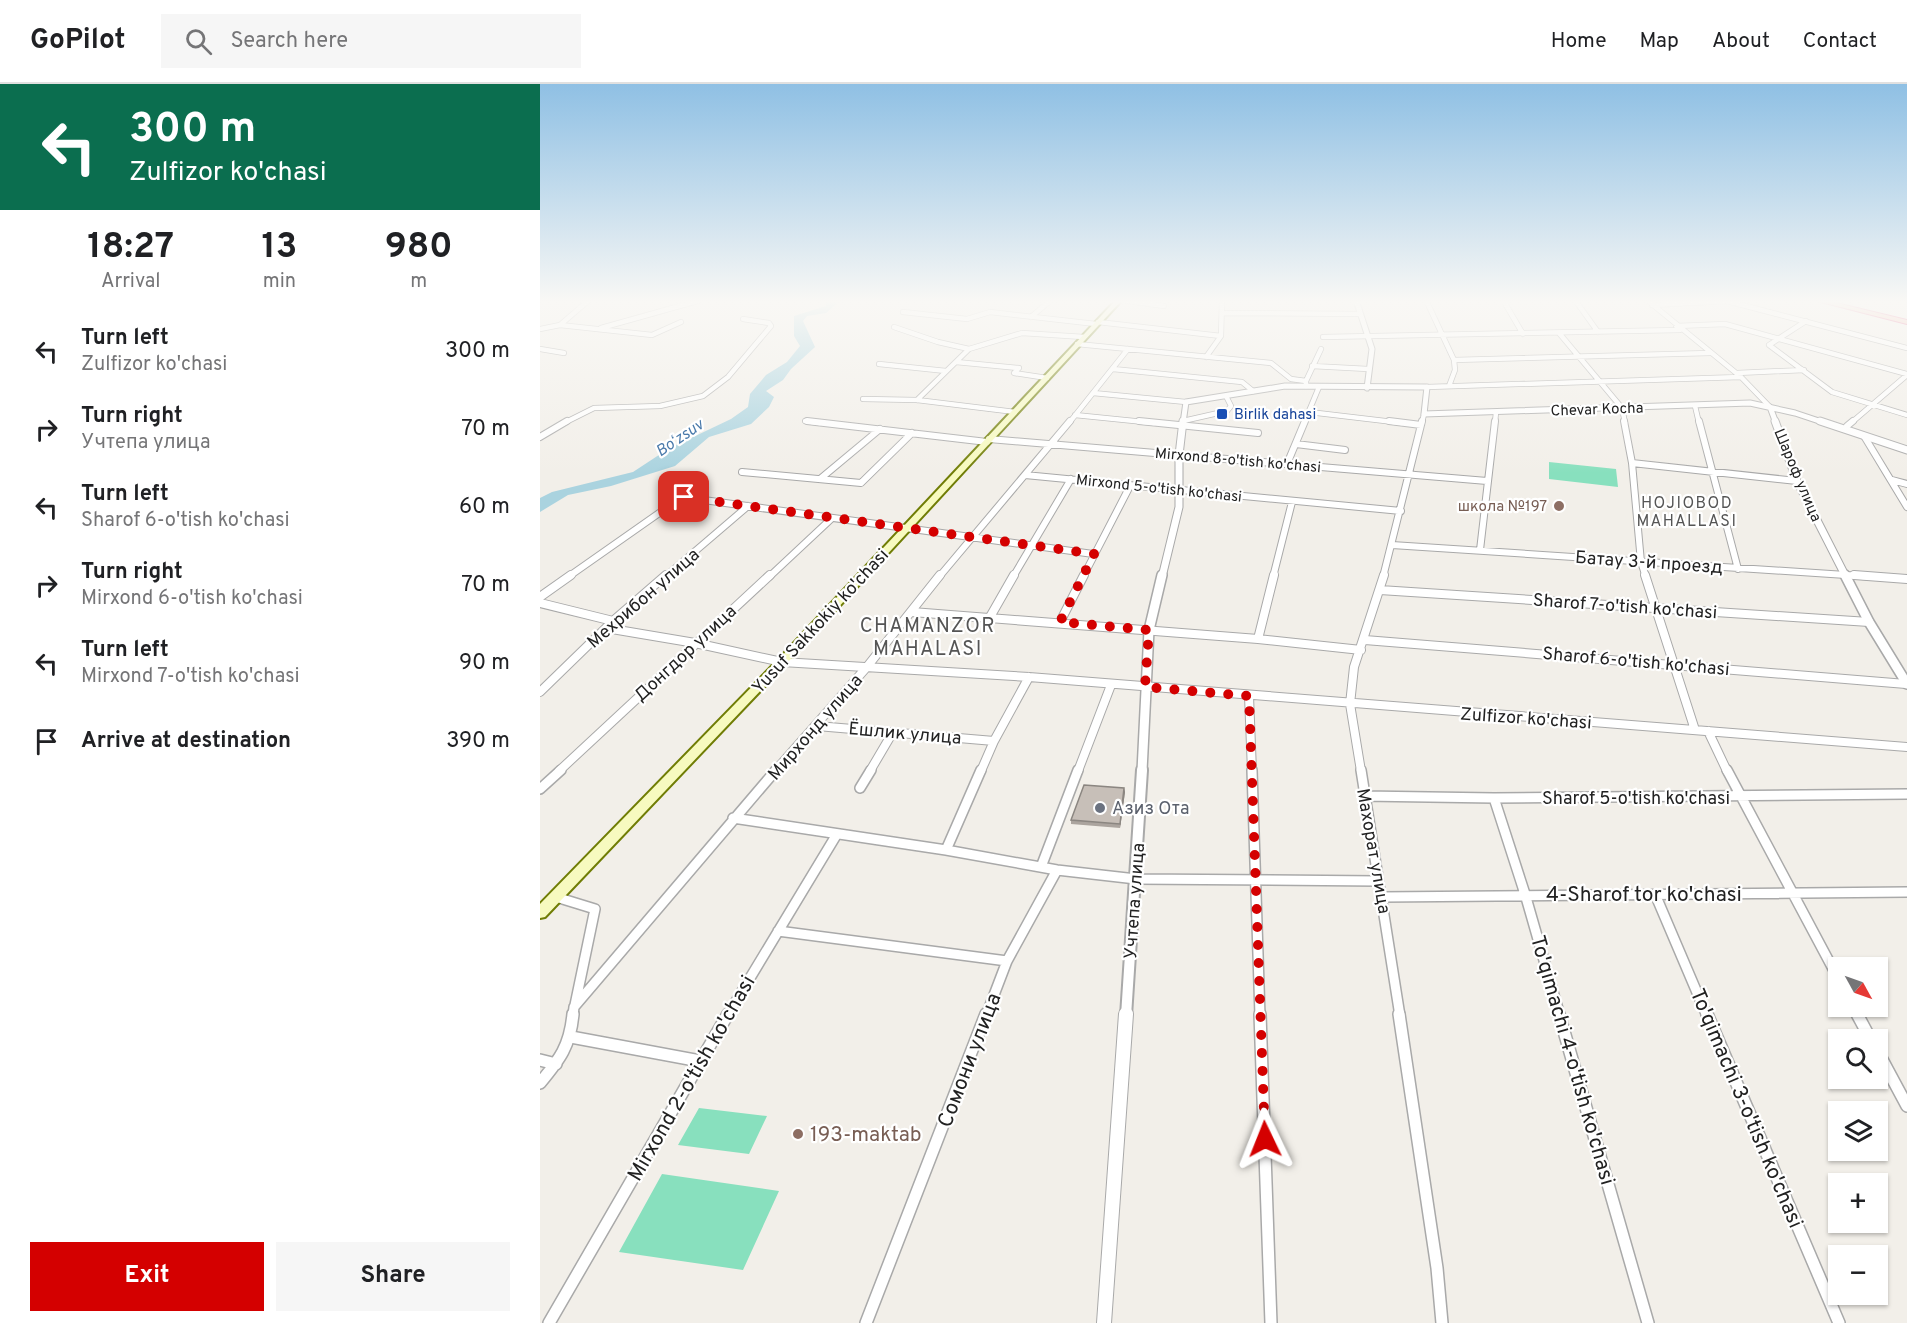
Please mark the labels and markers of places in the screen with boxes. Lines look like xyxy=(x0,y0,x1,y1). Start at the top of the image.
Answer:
place label: Birlik dahasi xyxy=(1234,406,1316,425)
marker: Birlik dahasi xyxy=(1215,407,1229,421)
pin xyxy=(658,471,709,522)
place label: школа №197 xyxy=(1458,498,1547,517)
marker: школа №197 xyxy=(1552,499,1566,513)
place label: Азиз Ота xyxy=(1112,798,1189,821)
marker: Азиз Ота xyxy=(1093,801,1107,815)
place label: 193-maktab xyxy=(810,1122,922,1149)
marker: 193-maktab xyxy=(791,1127,805,1141)

